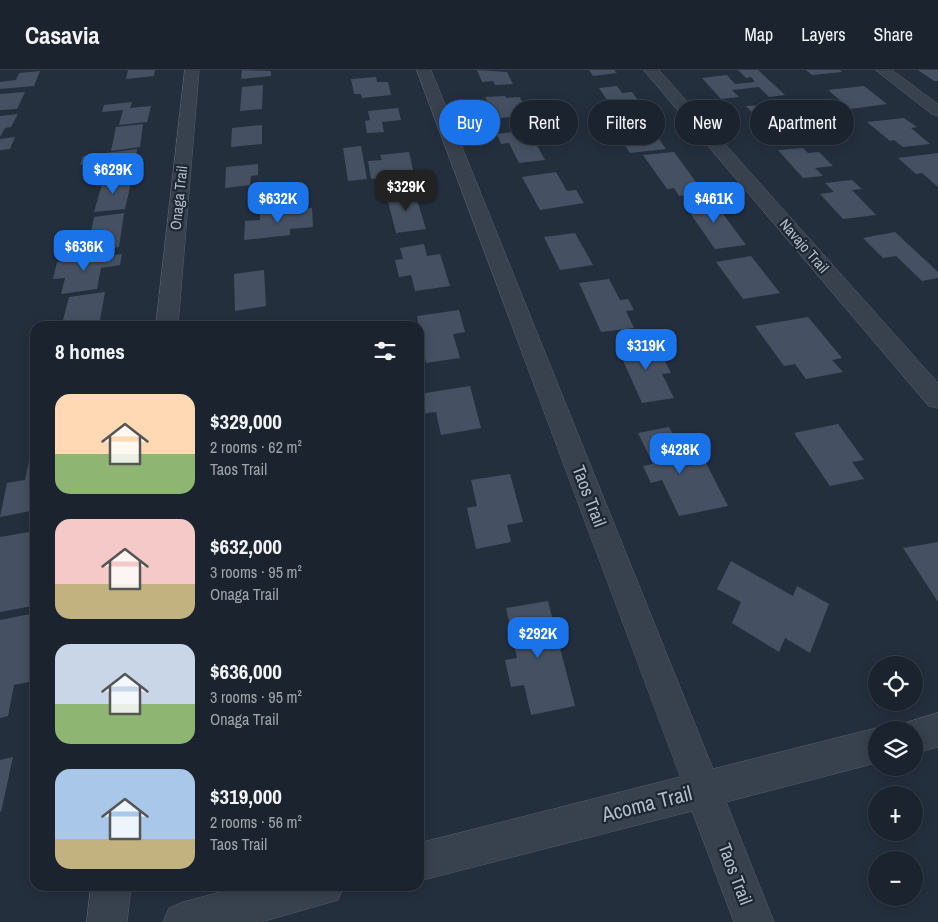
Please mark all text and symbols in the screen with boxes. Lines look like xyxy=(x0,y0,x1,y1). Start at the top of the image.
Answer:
text: Casavia xyxy=(25,19,99,51)
text: Map xyxy=(745,22,773,47)
text: Layers xyxy=(801,22,846,47)
text: Share xyxy=(874,22,913,47)
chip: Buy xyxy=(439,100,500,145)
chip: Rent xyxy=(510,100,578,145)
chip: Filters xyxy=(588,100,665,145)
chip: New xyxy=(675,100,740,145)
chip: Apartment xyxy=(750,100,854,145)
pin: $629K xyxy=(78,152,148,195)
text: $629K xyxy=(94,158,132,180)
street label: Onaga Trail xyxy=(165,165,192,231)
pin: $329K xyxy=(371,170,441,212)
text: $329K xyxy=(387,175,425,197)
pin: $632K xyxy=(243,182,313,224)
pin: $461K xyxy=(679,182,749,224)
text: $632K xyxy=(259,187,297,209)
text: $461K xyxy=(695,187,733,209)
street label: Navajo Trail xyxy=(775,214,834,277)
pin: $636K xyxy=(49,230,119,272)
text: $636K xyxy=(65,235,103,257)
pin: $319K xyxy=(611,328,681,371)
text: $319K xyxy=(627,334,665,356)
text: 8 homes xyxy=(55,337,125,366)
icon: filters xyxy=(371,337,399,365)
text: $329,000 xyxy=(210,407,282,436)
icon: home xyxy=(95,414,155,474)
pin: $428K xyxy=(645,432,715,475)
text: 2 rooms · 62 m² xyxy=(210,436,302,458)
text: $428K xyxy=(661,438,699,460)
text: Taos Trail xyxy=(210,458,267,480)
street label: Taos Trail xyxy=(566,461,613,530)
text: $632,000 xyxy=(210,532,282,561)
icon: home xyxy=(95,539,155,599)
text: 3 rooms · 95 m² xyxy=(210,561,302,583)
text: Onaga Trail xyxy=(210,583,279,605)
pin: $292K xyxy=(503,616,573,659)
text: $292K xyxy=(519,622,557,644)
map controls xyxy=(868,656,923,906)
button: locate xyxy=(868,656,923,711)
text: $636,000 xyxy=(210,657,282,686)
icon: home xyxy=(95,664,155,724)
text: 3 rooms · 95 m² xyxy=(210,686,302,708)
text: Onaga Trail xyxy=(210,708,279,730)
button: layers xyxy=(868,721,923,776)
street label: Acoma Trail xyxy=(598,778,695,829)
text: $319,000 xyxy=(210,782,282,811)
button: + xyxy=(868,786,923,841)
icon: home xyxy=(95,789,155,849)
text: 2 rooms · 56 m² xyxy=(210,811,302,833)
text: Taos Trail xyxy=(210,833,267,855)
street label: Taos Trail xyxy=(712,839,759,908)
button: − xyxy=(868,851,923,906)

